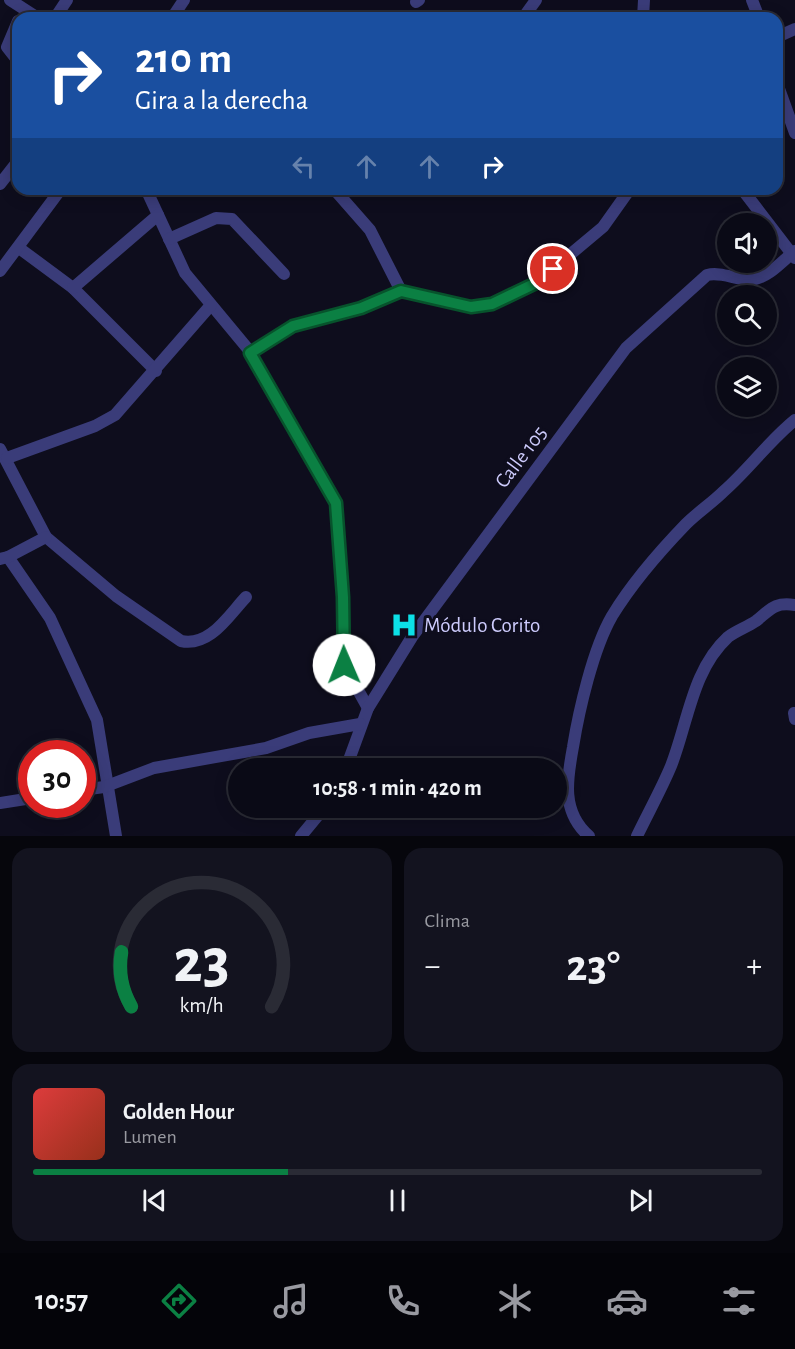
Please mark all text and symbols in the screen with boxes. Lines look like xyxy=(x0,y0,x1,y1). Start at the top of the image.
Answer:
icon: right xyxy=(36,36,114,114)
text: 210 m xyxy=(135,38,232,80)
text: Gira a la derecha xyxy=(135,87,308,114)
icon: left xyxy=(287,150,320,183)
icon: ahead xyxy=(350,150,383,183)
icon: ahead xyxy=(413,150,446,183)
icon: right xyxy=(476,150,509,183)
map controls xyxy=(717,213,777,417)
button: sound xyxy=(717,213,777,273)
pin xyxy=(527,243,578,294)
icon: arrive xyxy=(536,252,569,285)
button: search xyxy=(717,285,777,345)
button: layers xyxy=(717,357,777,417)
street label: Calle 105 xyxy=(491,422,551,492)
hospital icon: Módulo Corito xyxy=(389,610,419,640)
place label: Módulo Corito xyxy=(424,615,540,636)
position arrow xyxy=(312,633,376,697)
speed limit sign: 30 xyxy=(18,740,96,818)
text: 10:58 · 1 min · 420 m xyxy=(313,777,482,799)
text: Clima xyxy=(425,911,470,931)
text: 23 xyxy=(174,931,230,993)
text: 23° xyxy=(566,944,620,989)
text: − xyxy=(425,950,440,983)
text: + xyxy=(746,950,762,983)
text: km/h xyxy=(180,995,224,1016)
text: Golden Hour xyxy=(123,1101,234,1123)
text: Lumen xyxy=(123,1127,177,1147)
icon: previous xyxy=(138,1184,171,1217)
icon: pause xyxy=(381,1184,414,1217)
icon: next xyxy=(624,1184,657,1217)
icon: directions xyxy=(158,1280,200,1322)
icon: music xyxy=(270,1280,312,1322)
icon: phone xyxy=(382,1280,424,1322)
icon: climate xyxy=(494,1280,536,1322)
icon: car xyxy=(606,1280,648,1322)
icon: filters xyxy=(718,1280,760,1322)
text: 10:57 xyxy=(35,1287,88,1314)

